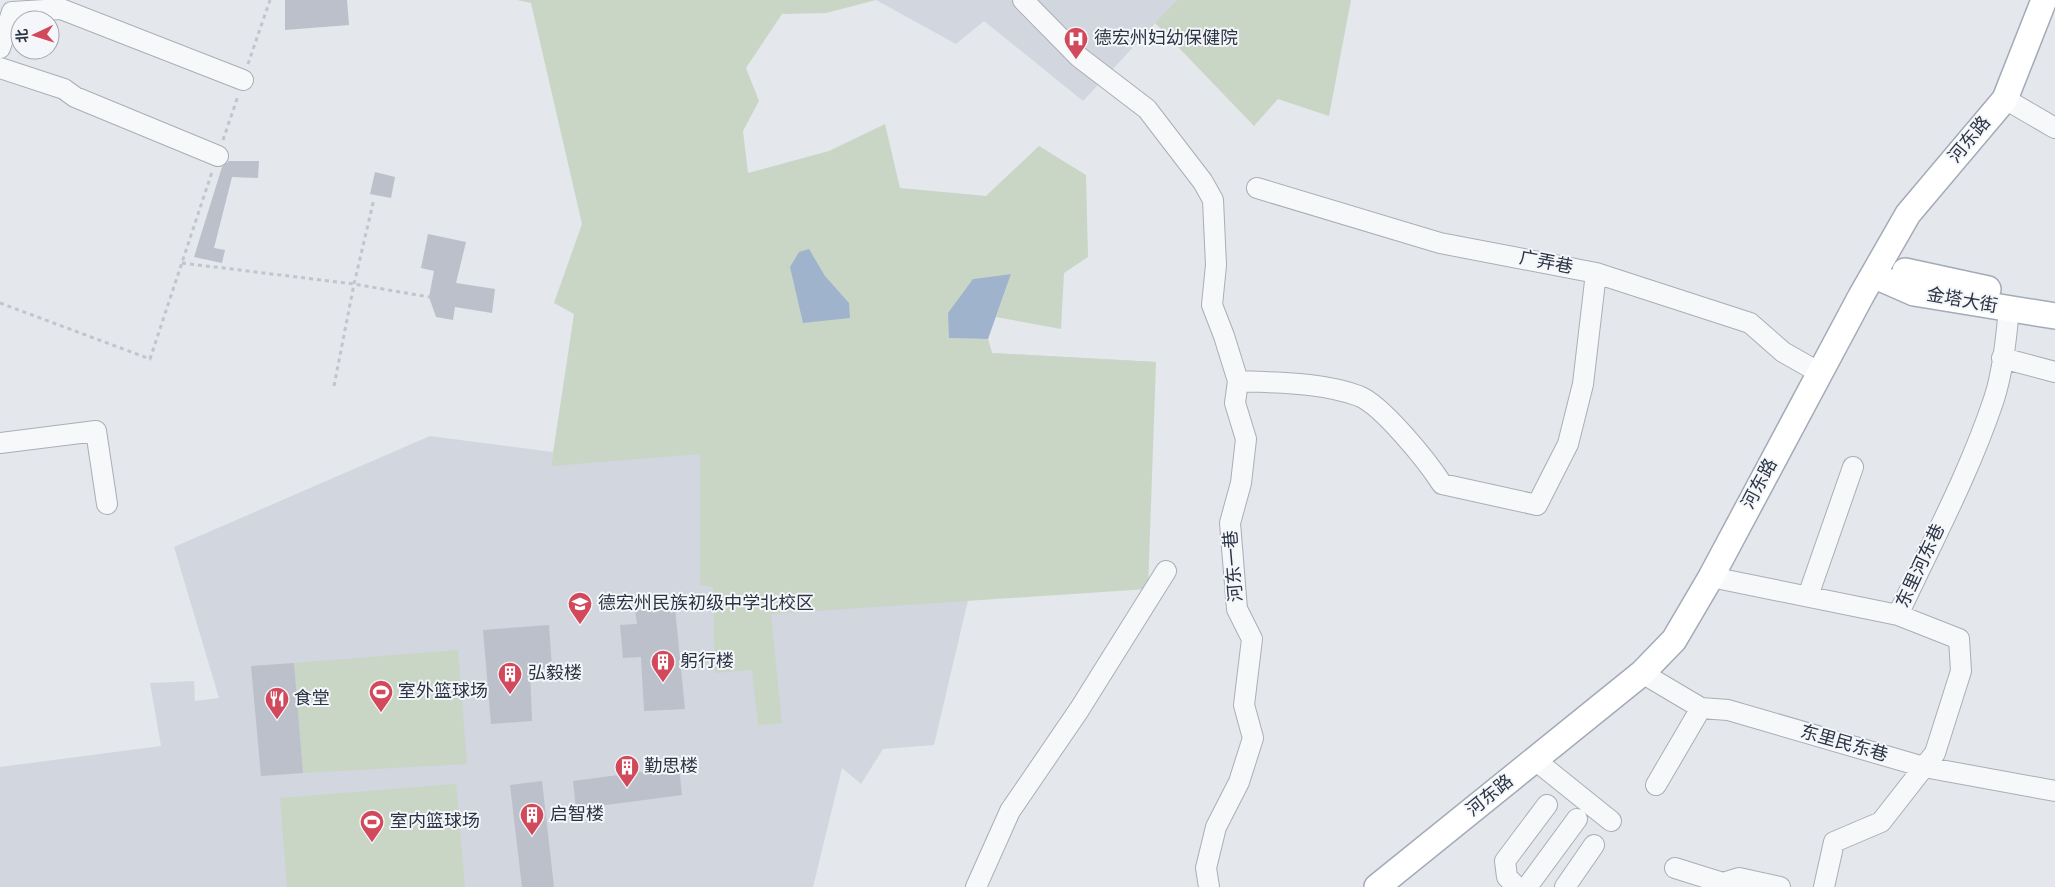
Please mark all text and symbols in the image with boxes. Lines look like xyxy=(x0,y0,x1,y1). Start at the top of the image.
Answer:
north arrow xyxy=(10,10,60,60)
hospital icon: 德宏州妇幼保健院 xyxy=(1063,26,1089,60)
text: 北 xyxy=(15,28,31,43)
place label: 德宏州妇幼保健院 xyxy=(1094,28,1238,48)
street label: 河东路 xyxy=(1944,112,1994,166)
street label: 广弄巷 xyxy=(1518,247,1575,277)
street label: 金塔大街 xyxy=(1925,284,1999,316)
street label: 河东路 xyxy=(1738,455,1781,512)
street label: 东里河东巷 xyxy=(1892,521,1948,611)
street label: 河东一巷 xyxy=(1220,529,1246,603)
school or university icon: 德宏州民族初级中学北校区 xyxy=(567,591,593,625)
place label: 德宏州民族初级中学北校区 xyxy=(598,593,814,613)
building icon: 躬行楼 xyxy=(650,649,676,683)
place label: 躬行楼 xyxy=(680,651,734,671)
building icon: 弘毅楼 xyxy=(497,661,523,695)
place label: 弘毅楼 xyxy=(528,663,582,683)
sports icon: 室外篮球场 xyxy=(368,679,394,713)
place label: 室外篮球场 xyxy=(398,681,488,701)
restaurant icon: 食堂 xyxy=(264,686,290,720)
place label: 食堂 xyxy=(294,688,330,708)
street label: 东里民东巷 xyxy=(1798,721,1890,765)
building icon: 勤思楼 xyxy=(614,754,640,788)
place label: 勤思楼 xyxy=(644,756,698,776)
street label: 河东路 xyxy=(1462,770,1517,820)
building icon: 启智楼 xyxy=(519,802,545,836)
place label: 启智楼 xyxy=(550,804,604,824)
sports icon: 室内篮球场 xyxy=(359,809,385,843)
place label: 室内篮球场 xyxy=(390,811,480,831)

